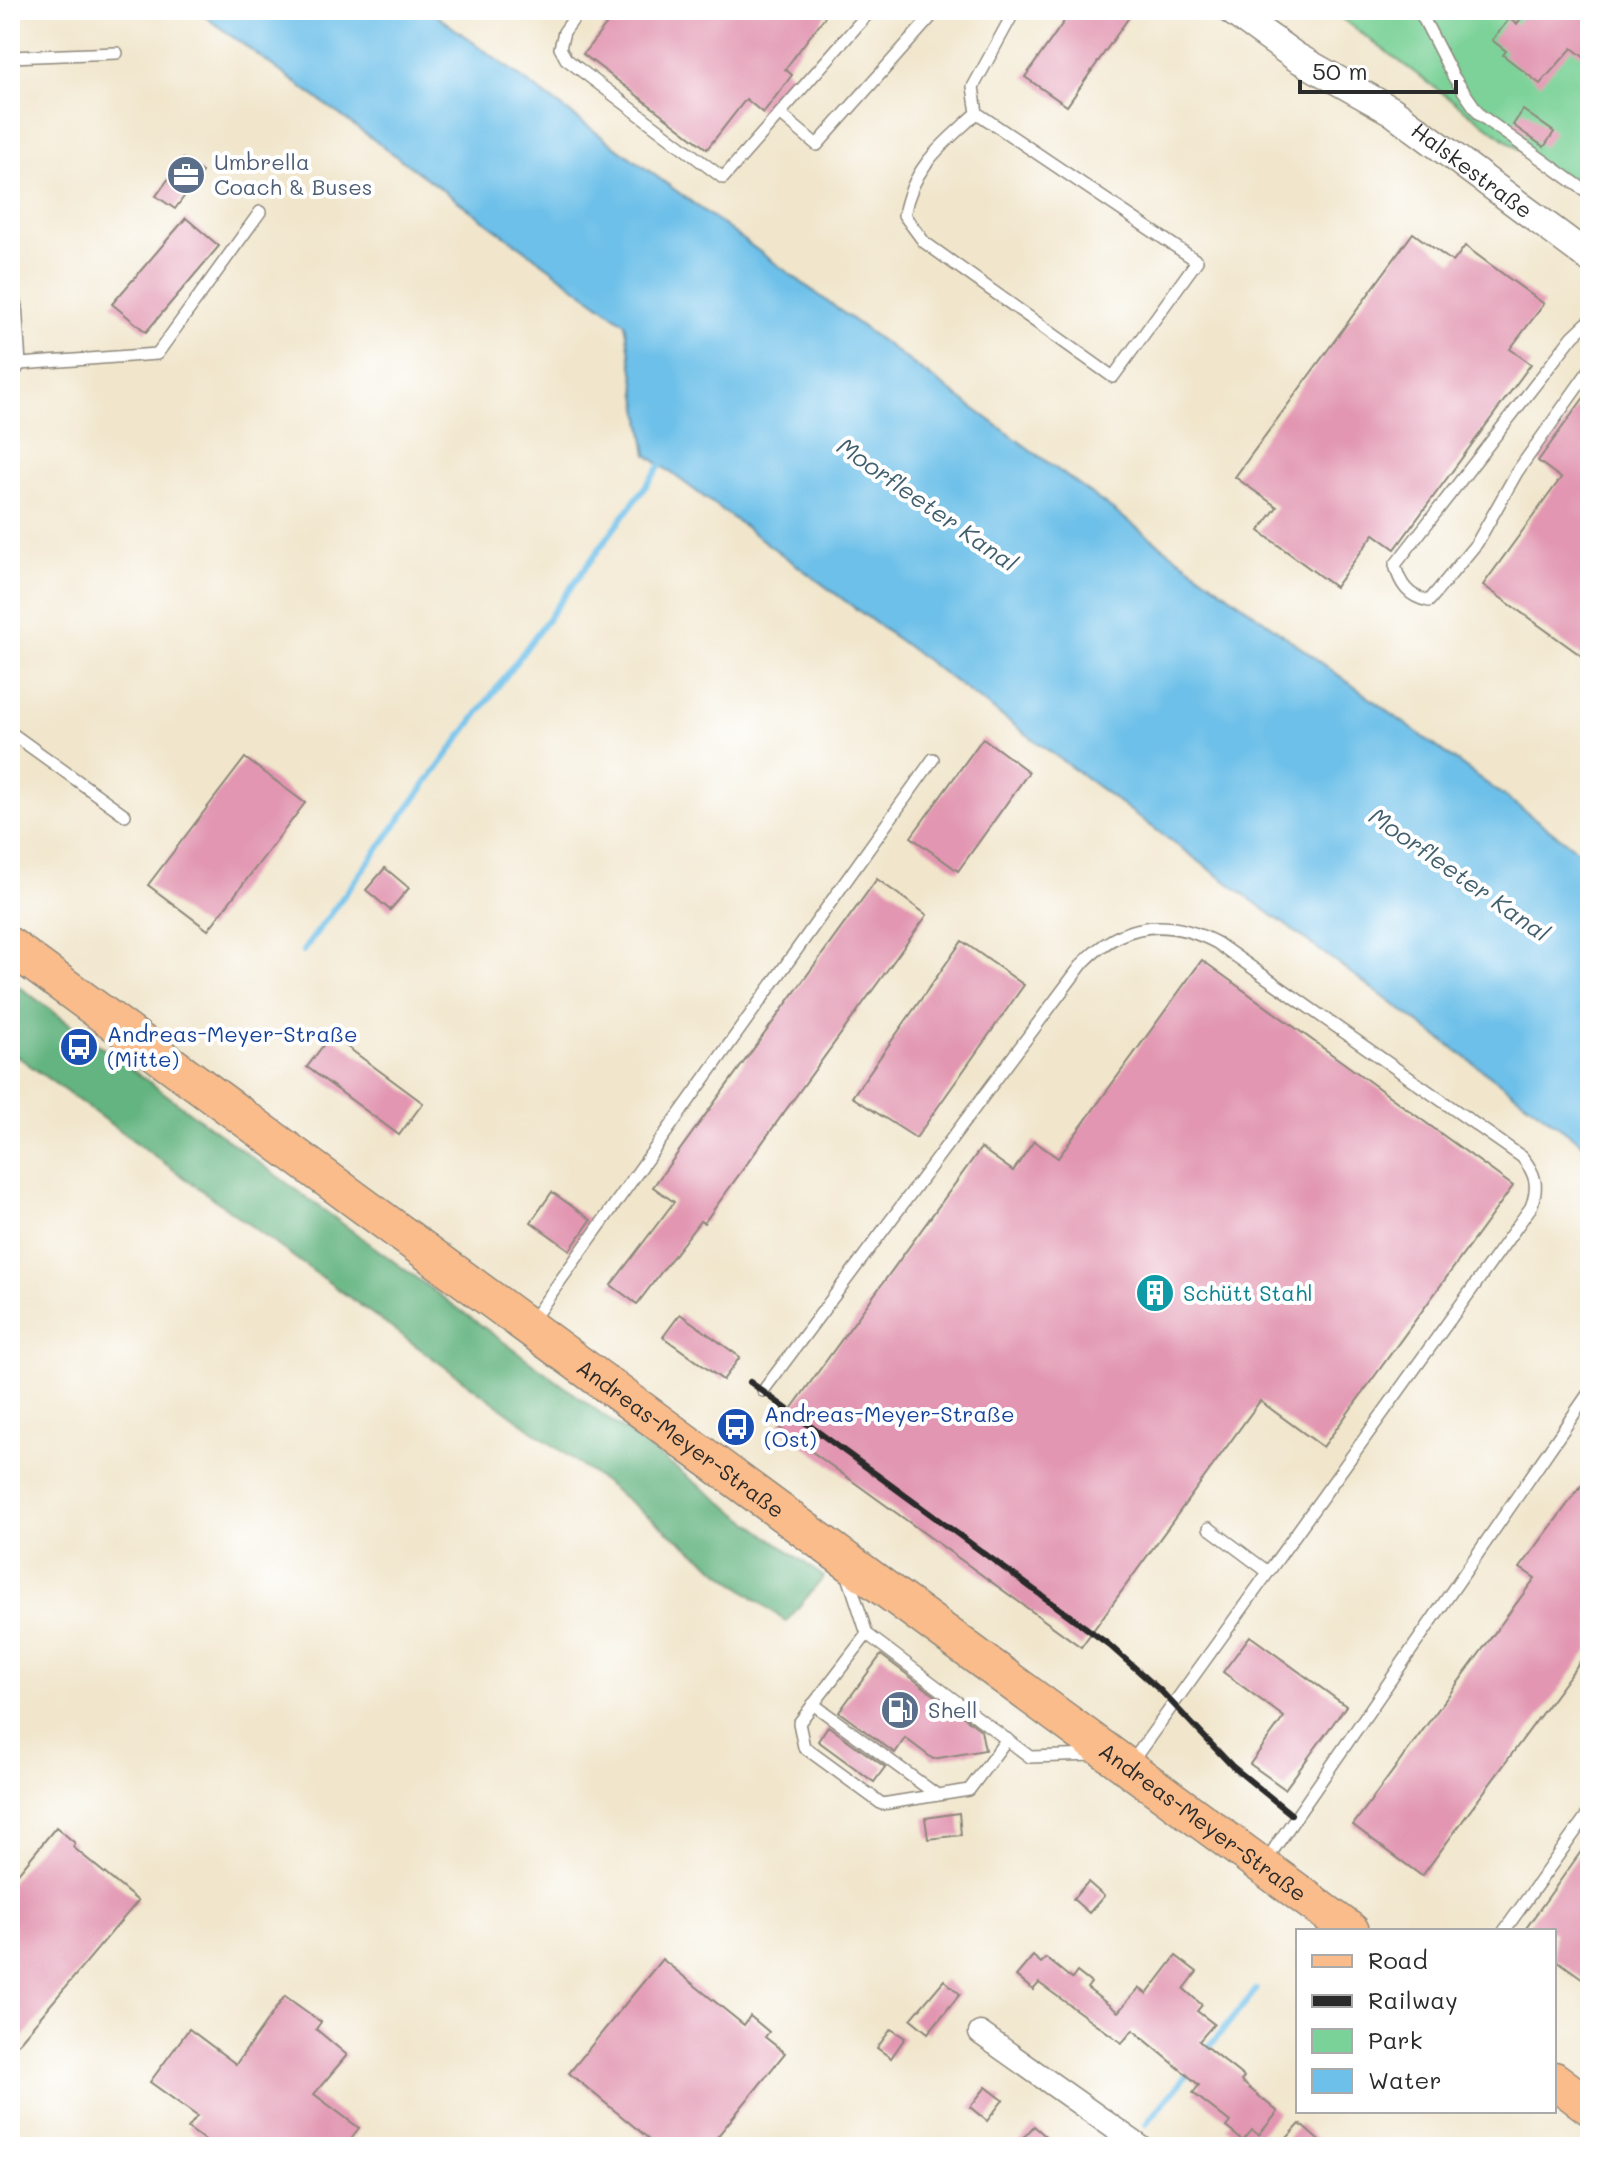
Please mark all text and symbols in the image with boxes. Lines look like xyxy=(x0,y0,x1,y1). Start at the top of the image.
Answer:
scale bar xyxy=(1300,44,1456,94)
text: 50 m xyxy=(1312,55,1368,86)
street label: Halskestraße xyxy=(1406,116,1539,224)
place label: Umbrella Coach & Buses xyxy=(214,147,372,201)
office icon: Umbrella Coach & Buses xyxy=(165,154,207,196)
water label: Moorfleeter Kanal xyxy=(831,430,1024,578)
water label: Moorfleeter Kanal xyxy=(1363,800,1556,948)
place label: Andreas-Meyer-Straße (Mitte) xyxy=(107,1019,358,1073)
bus stop icon: Andreas-Meyer-Straße (Mitte) xyxy=(58,1026,100,1068)
building icon: Schütt Stahl xyxy=(1134,1272,1176,1314)
place label: Schütt Stahl xyxy=(1183,1278,1313,1307)
street label: Andreas-Meyer-Straße xyxy=(571,1352,791,1524)
place label: Andreas-Meyer-Straße (Ost) xyxy=(764,1399,1015,1453)
bus stop icon: Andreas-Meyer-Straße (Ost) xyxy=(715,1406,757,1448)
fuel station icon: Shell xyxy=(879,1689,921,1731)
place label: Shell xyxy=(928,1695,977,1724)
street label: Andreas-Meyer-Straße xyxy=(1093,1736,1313,1908)
legend xyxy=(1296,1929,1556,2113)
text: Road xyxy=(1368,1944,1428,1975)
text: Railway xyxy=(1368,1984,1458,2015)
text: Park xyxy=(1368,2024,1422,2055)
text: Water xyxy=(1368,2064,1442,2095)

